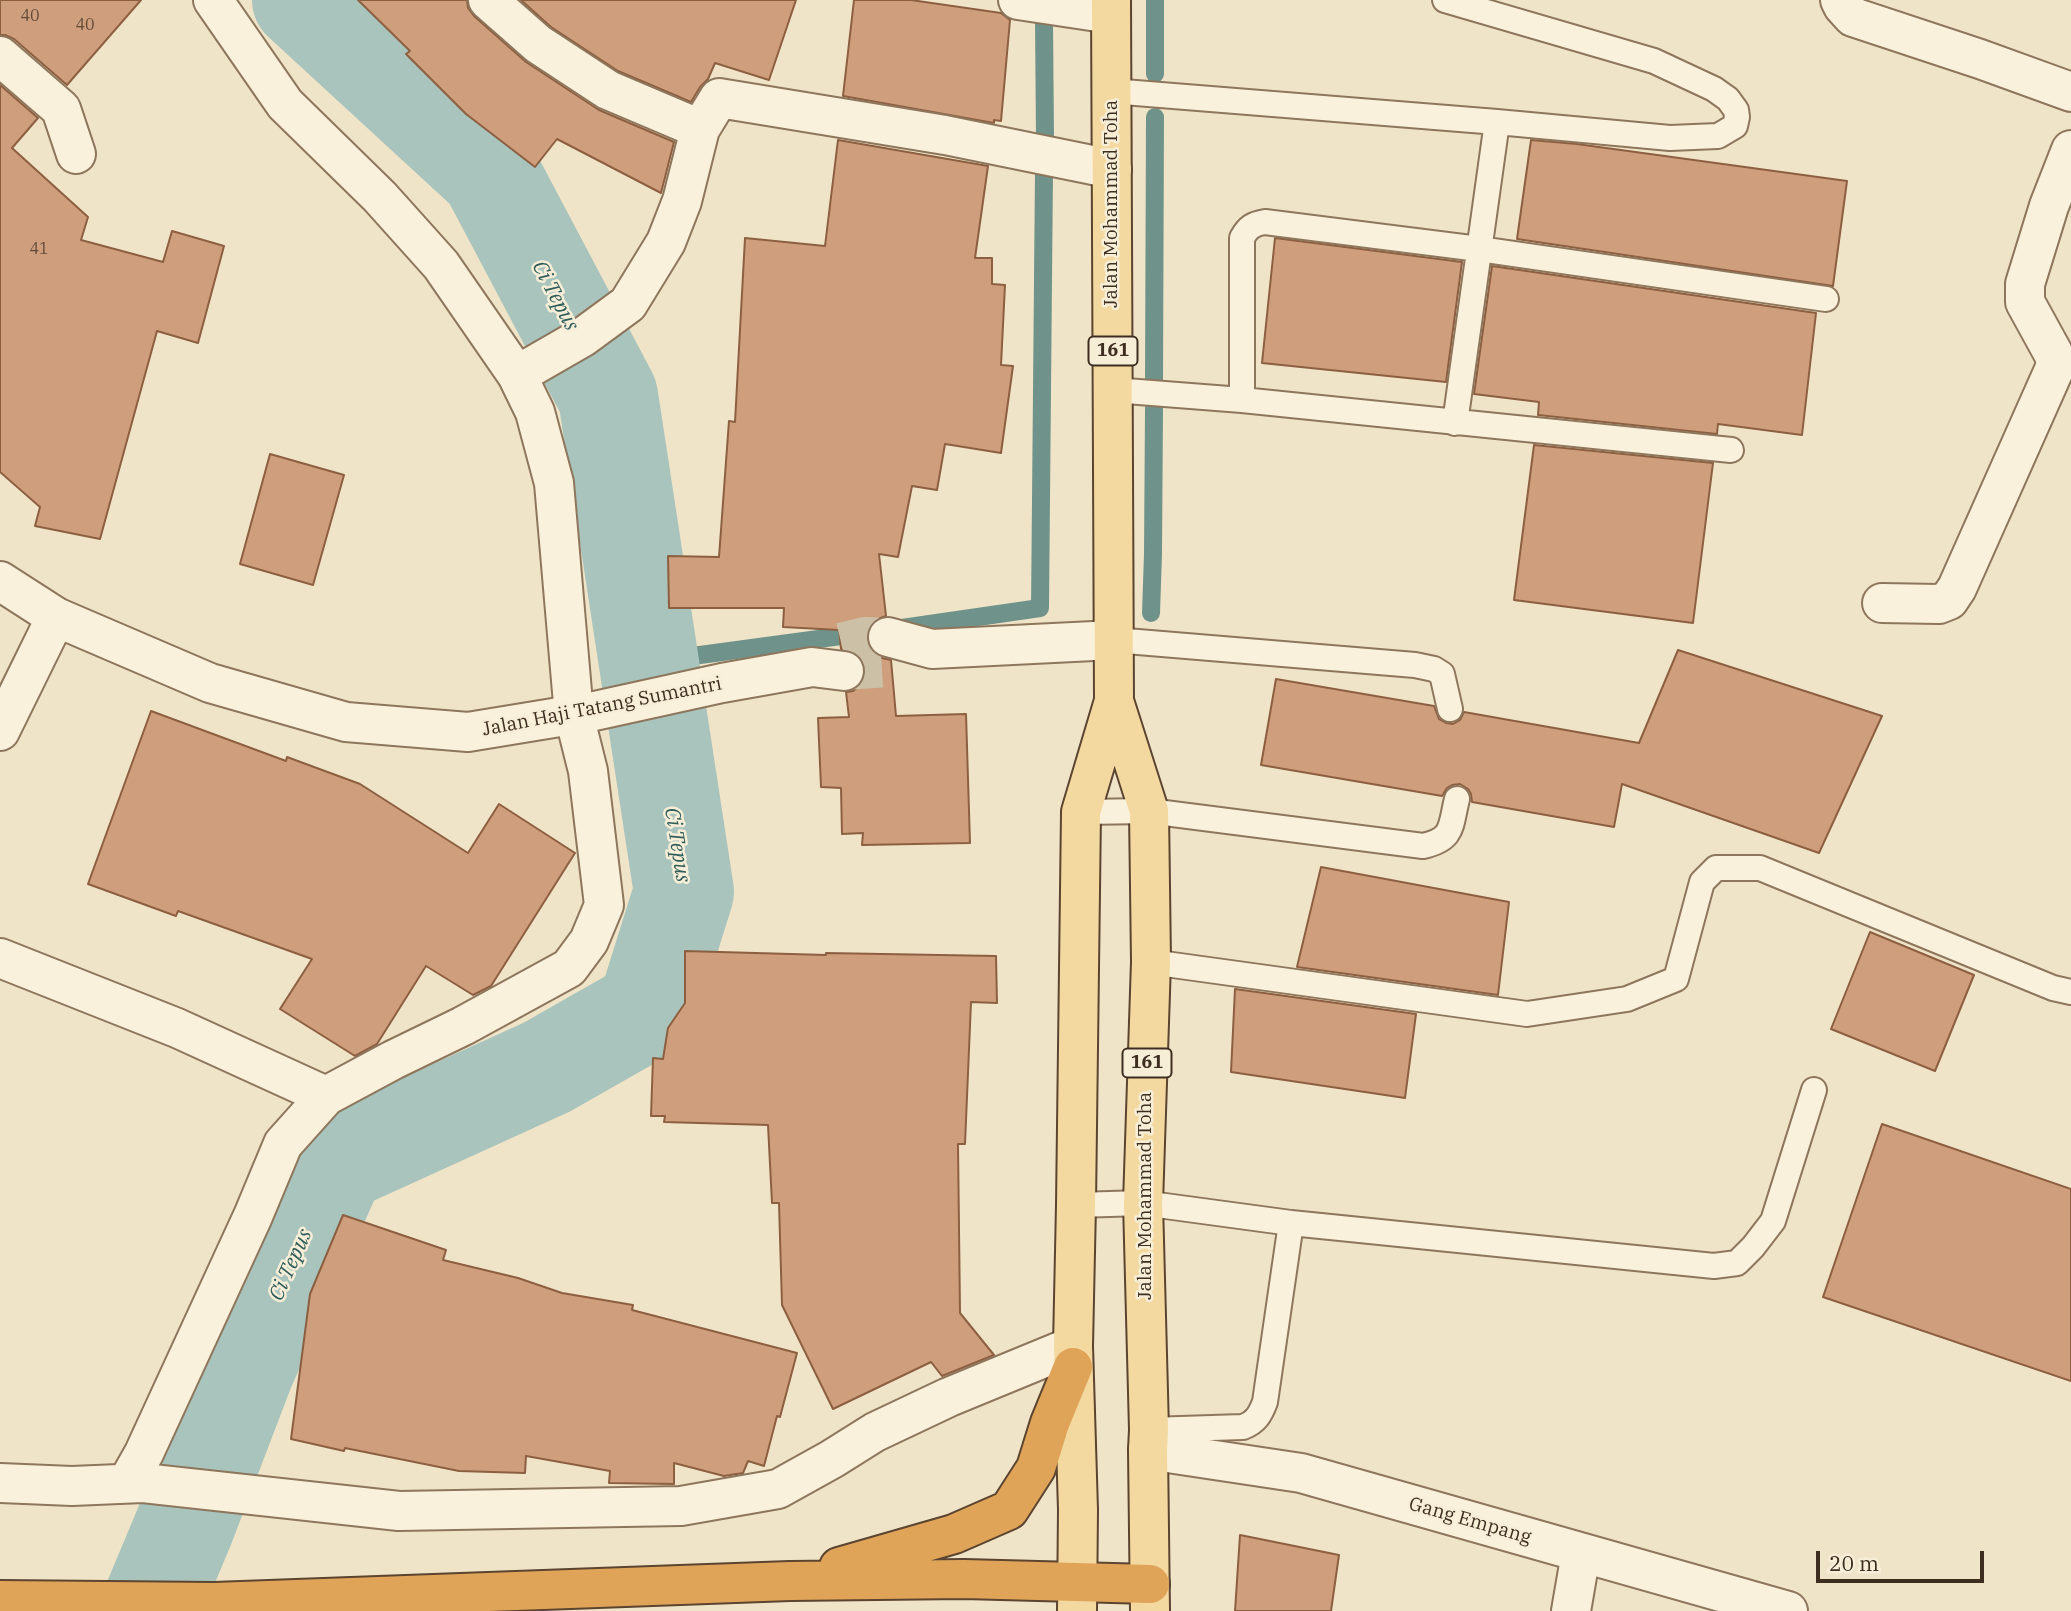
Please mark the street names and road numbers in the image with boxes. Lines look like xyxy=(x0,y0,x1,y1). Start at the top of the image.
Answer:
street label: Jalan Mohammad Toha xyxy=(1101,100,1123,308)
road number: 161 xyxy=(1088,337,1138,366)
street label: Jalan Haji Tatang Sumantri xyxy=(480,673,724,741)
road number: 161 xyxy=(1122,1048,1172,1078)
street label: Jalan Mohammad Toha xyxy=(1135,1092,1157,1300)
street label: Gang Empang xyxy=(1406,1493,1534,1549)

